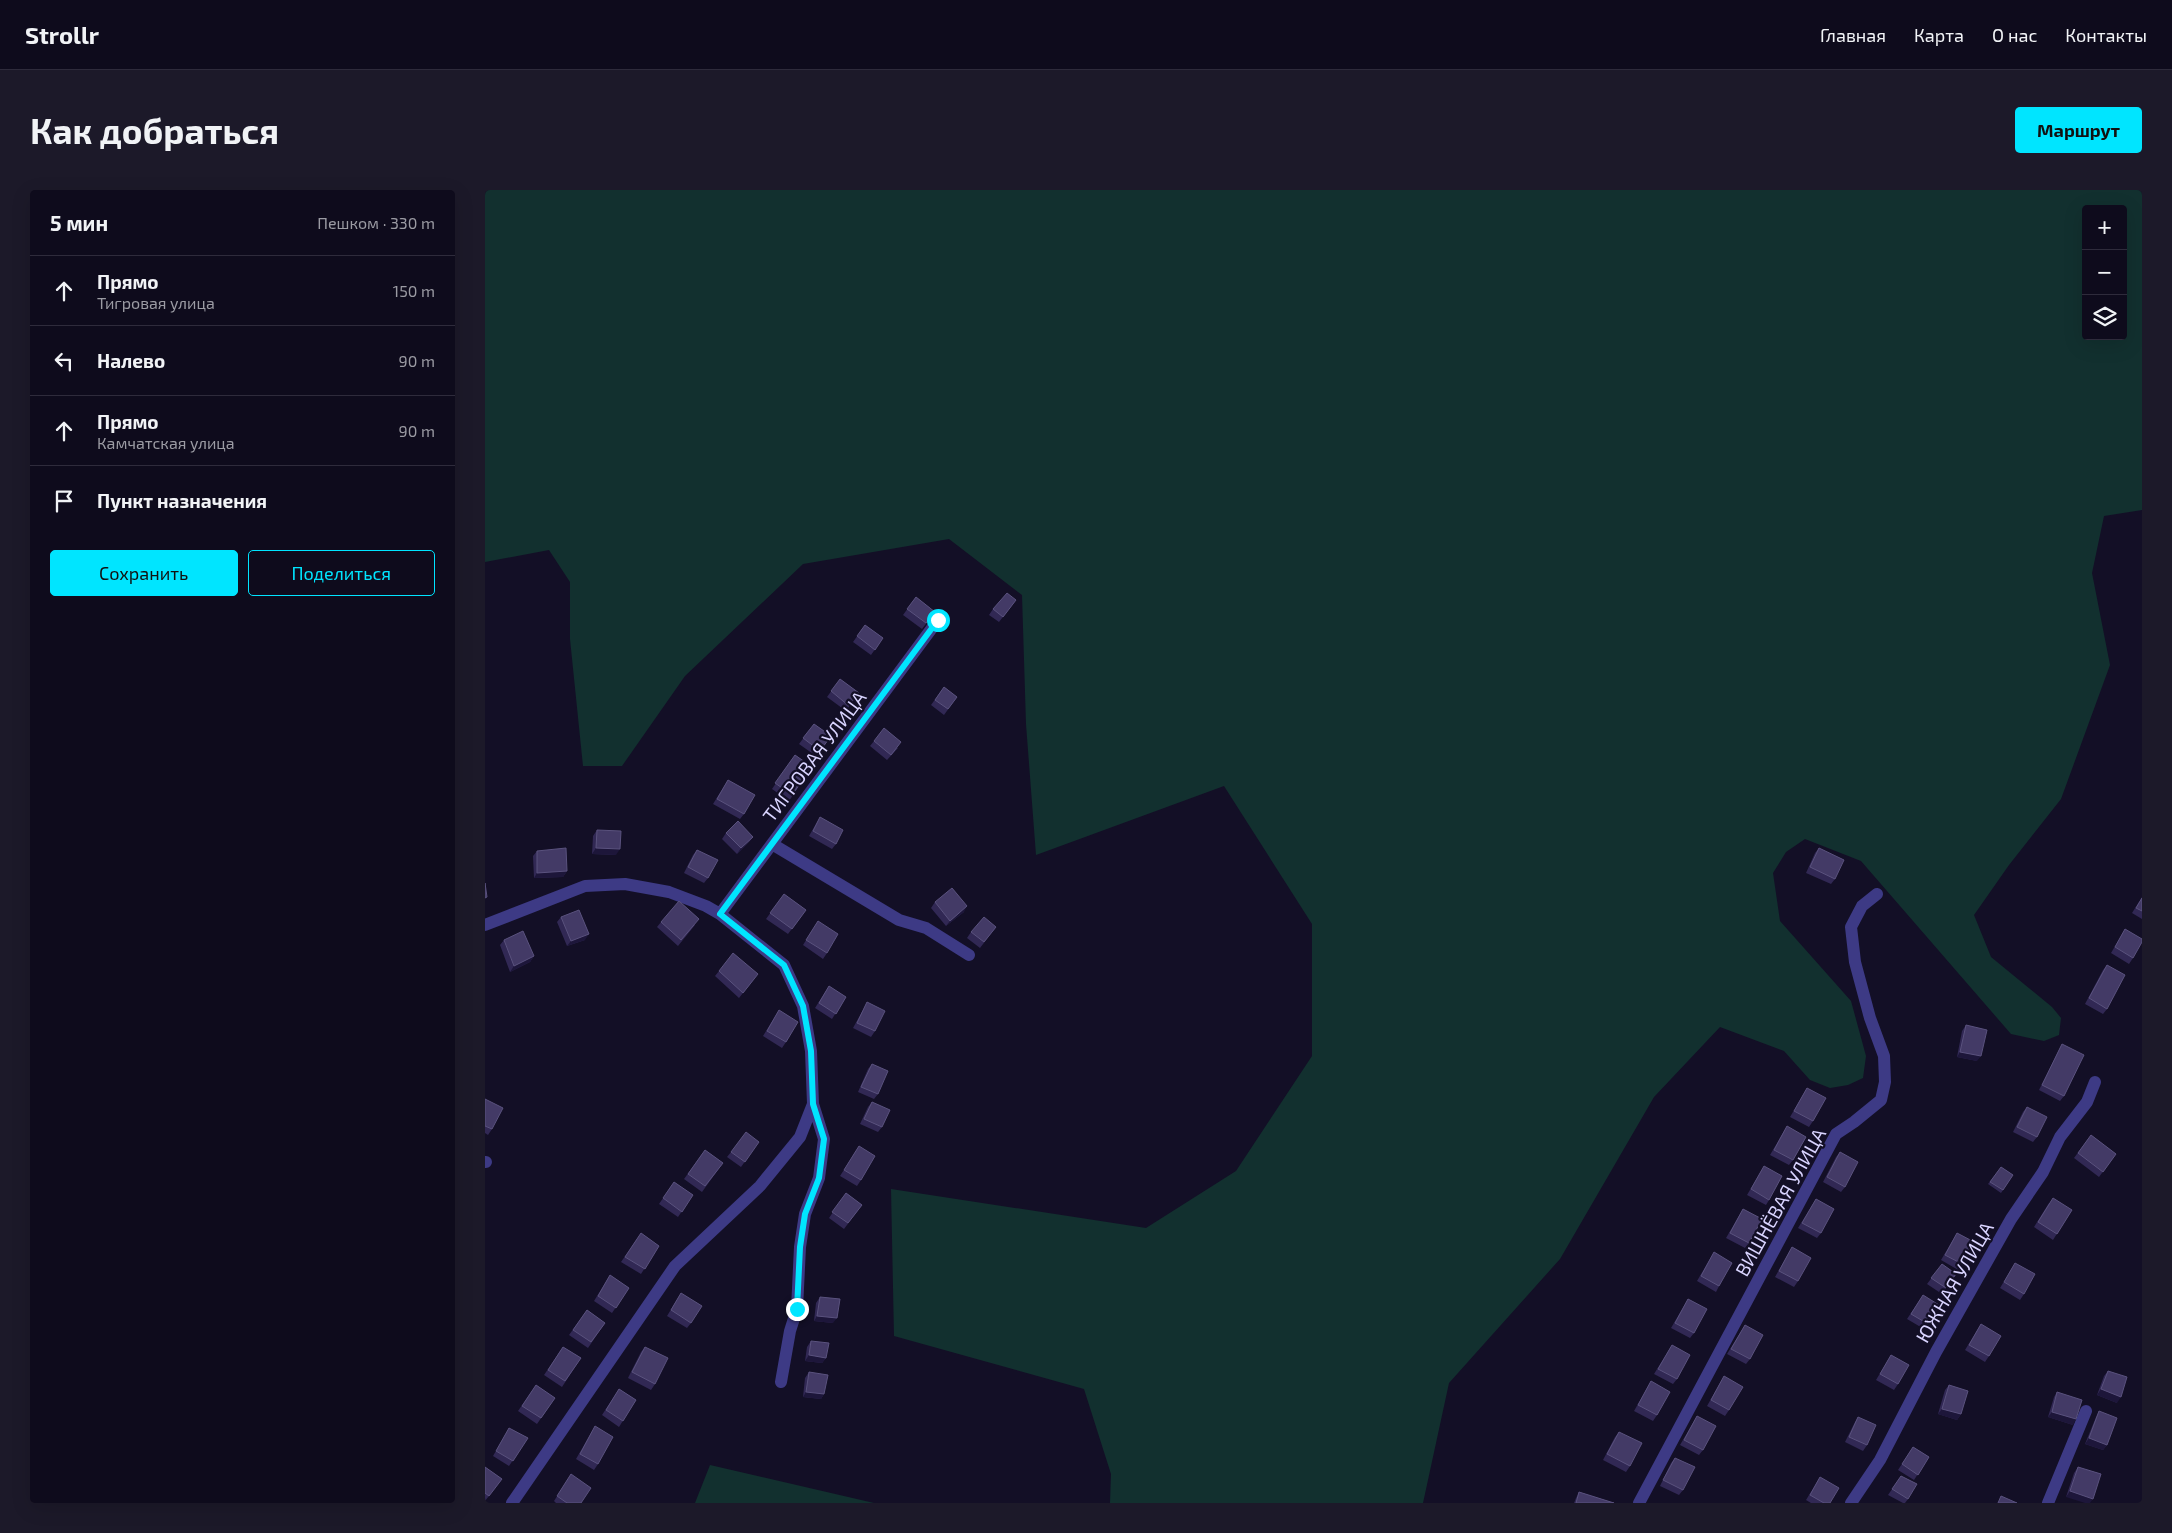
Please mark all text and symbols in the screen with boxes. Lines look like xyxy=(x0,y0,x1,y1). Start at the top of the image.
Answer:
text: Strollr xyxy=(25,20,99,49)
text: Главная xyxy=(1820,24,1886,46)
text: Карта xyxy=(1914,24,1964,46)
text: О нас xyxy=(1992,24,2037,46)
text: Контакты xyxy=(2065,24,2147,46)
button: Маршрут xyxy=(2015,107,2142,153)
text: Как добраться xyxy=(30,109,279,151)
map controls xyxy=(2082,205,2127,340)
button: + xyxy=(2082,205,2127,250)
text: 5 мин xyxy=(50,210,108,235)
text: Пешком · 330 m xyxy=(317,213,435,232)
button: − xyxy=(2082,250,2127,295)
text: Прямо xyxy=(97,270,159,293)
icon: ahead xyxy=(50,277,78,305)
text: 150 m xyxy=(393,281,435,300)
text: Тигровая улица xyxy=(97,293,215,312)
button: layers xyxy=(2082,295,2127,340)
icon: left xyxy=(50,347,78,375)
text: Налево xyxy=(97,349,165,372)
text: 90 m xyxy=(399,351,435,370)
text: Прямо xyxy=(97,410,159,433)
icon: ahead xyxy=(50,417,78,445)
text: 90 m xyxy=(399,421,435,440)
text: Камчатская улица xyxy=(97,433,235,452)
icon: arrive xyxy=(50,487,78,515)
text: Пункт назначения xyxy=(97,489,267,512)
button: Сохранить xyxy=(50,550,238,596)
button: Поделиться xyxy=(248,550,435,596)
route start xyxy=(927,609,950,632)
street label: ТИГРОВАЯ УЛИЦА xyxy=(757,686,871,826)
street label: ВИШНЁВАЯ УЛИЦА xyxy=(1730,1124,1830,1280)
street label: ЮЖНАЯ УЛИЦА xyxy=(1910,1217,1998,1346)
route end xyxy=(786,1298,809,1321)

